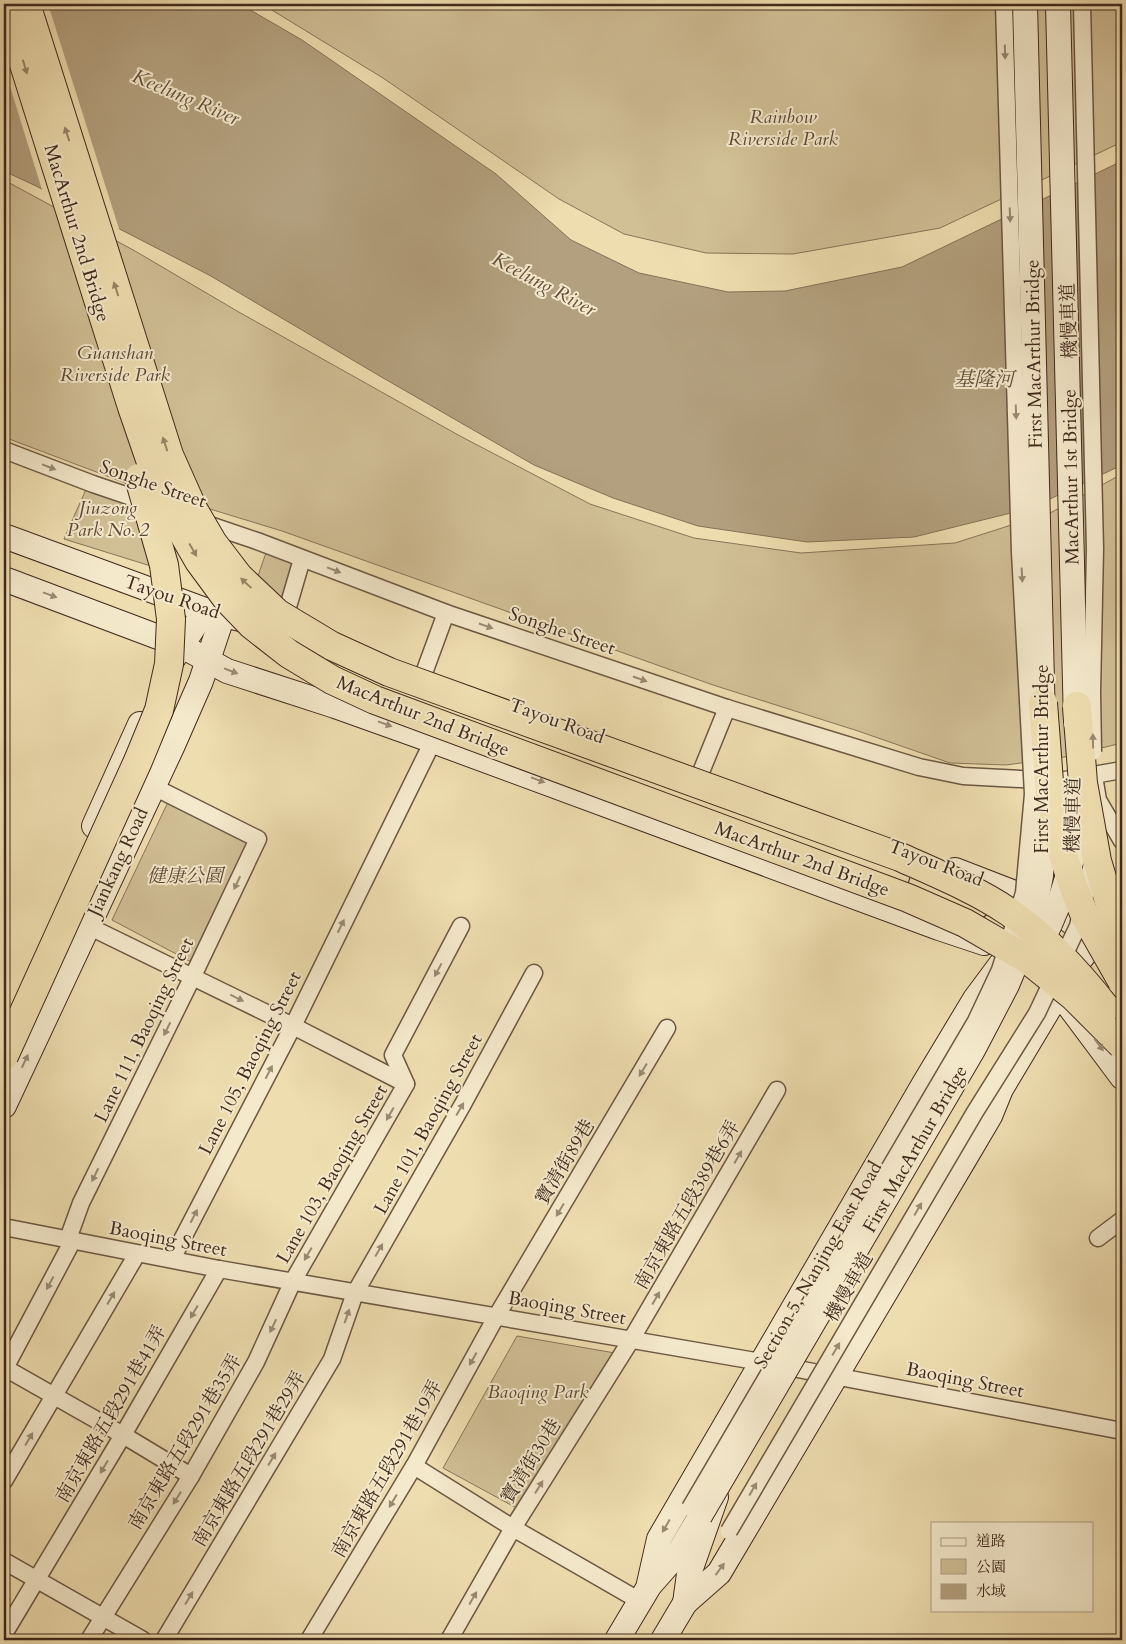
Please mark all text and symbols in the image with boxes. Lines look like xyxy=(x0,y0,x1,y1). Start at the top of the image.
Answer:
one-way arrow xyxy=(1002,45,1010,61)
one-way arrow xyxy=(21,60,29,75)
water label: Keelung River xyxy=(128,62,245,132)
park label: Rainbow Riverside Park xyxy=(728,104,838,152)
one-way arrow xyxy=(63,126,71,141)
street label: MacArthur 2nd Bridge xyxy=(38,141,116,325)
one-way arrow xyxy=(1006,207,1014,223)
water label: Keelung River xyxy=(487,245,602,323)
street label: First MacArthur Bridge xyxy=(1019,259,1049,449)
one-way arrow xyxy=(112,281,120,296)
street label: 機慢車道 xyxy=(1055,283,1083,359)
park label: Guanshan Riverside Park xyxy=(60,340,170,388)
water label: 基隆河 xyxy=(954,366,1017,393)
street label: MacArthur 1st Bridge xyxy=(1056,389,1086,565)
one-way arrow xyxy=(1012,405,1020,421)
one-way arrow xyxy=(161,436,169,451)
street label: Songhe Street xyxy=(96,454,210,514)
one-way arrow xyxy=(42,463,57,471)
park label: Jiuzong Park No. 2 xyxy=(67,495,150,543)
one-way arrow xyxy=(188,543,197,557)
one-way arrow xyxy=(326,567,341,575)
one-way arrow xyxy=(1018,567,1026,583)
street label: Tayou Road xyxy=(121,568,223,626)
one-way arrow xyxy=(240,577,252,589)
one-way arrow xyxy=(42,592,57,599)
street label: Songhe Street xyxy=(505,601,619,661)
one-way arrow xyxy=(479,623,494,631)
street label: First MacArthur Bridge xyxy=(1029,664,1055,854)
one-way arrow xyxy=(224,668,238,676)
street label: MacArthur 2nd Bridge xyxy=(333,669,513,763)
one-way arrow xyxy=(633,675,648,683)
street label: Tayou Road xyxy=(506,692,608,750)
one-way arrow xyxy=(378,720,393,728)
one-way arrow xyxy=(1089,733,1097,749)
one-way arrow xyxy=(530,777,545,784)
street label: 機慢車道 xyxy=(1059,777,1087,853)
street label: Jiankang Road xyxy=(80,803,155,923)
street label: MacArthur 2nd Bridge xyxy=(711,815,893,903)
street label: Tayou Road xyxy=(885,833,987,893)
park label: 健康公園 xyxy=(147,863,226,889)
one-way arrow xyxy=(233,876,241,890)
one-way arrow xyxy=(337,919,345,933)
street label: Lane 111, Baoqing Street xyxy=(88,933,200,1127)
one-way arrow xyxy=(434,962,442,977)
street label: Lane 105, Baoqing Street xyxy=(192,967,308,1159)
one-way arrow xyxy=(230,994,244,1002)
one-way arrow xyxy=(163,1022,171,1037)
street label: Lane 101, Baoqing Street xyxy=(368,1029,488,1219)
one-way arrow xyxy=(1093,1038,1104,1051)
one-way arrow xyxy=(21,1054,29,1068)
street label: First MacArthur Bridge xyxy=(856,1061,974,1237)
one-way arrow xyxy=(638,1064,647,1077)
one-way arrow xyxy=(265,1065,273,1079)
street label: Lane 103, Baoqing Street xyxy=(270,1080,394,1268)
one-way arrow xyxy=(455,1103,464,1116)
one-way arrow xyxy=(385,1107,394,1120)
street label: 寶清街89巷 xyxy=(529,1114,601,1210)
street label: 南京東路五段389巷6弄 xyxy=(628,1116,746,1294)
one-way arrow xyxy=(733,1151,742,1164)
street label: Section 5, Nanjing East Road xyxy=(748,1156,888,1374)
one-way arrow xyxy=(91,1168,99,1182)
one-way arrow xyxy=(914,1203,923,1216)
one-way arrow xyxy=(555,1204,564,1217)
one-way arrow xyxy=(190,1209,198,1223)
street label: Baoqing Street xyxy=(107,1215,229,1263)
one-way arrow xyxy=(375,1243,383,1258)
one-way arrow xyxy=(304,1248,313,1261)
street label: 機慢車道 xyxy=(819,1248,879,1326)
one-way arrow xyxy=(46,1276,54,1291)
street label: Baoqing Street xyxy=(506,1285,628,1331)
one-way arrow xyxy=(651,1291,660,1304)
one-way arrow xyxy=(106,1292,115,1305)
one-way arrow xyxy=(190,1305,199,1318)
one-way arrow xyxy=(344,1308,351,1323)
one-way arrow xyxy=(268,1319,276,1333)
street label: 南京東路五段291巷41弄 xyxy=(50,1321,172,1507)
one-way arrow xyxy=(831,1343,840,1356)
street label: 南京東路五段291巷35弄 xyxy=(122,1349,248,1535)
one-way arrow xyxy=(469,1352,477,1367)
street label: Baoqing Street xyxy=(904,1356,1026,1404)
street label: 南京東路五段291巷29弄 xyxy=(186,1366,312,1552)
street label: 南京東路五段291巷19弄 xyxy=(326,1376,448,1562)
park label: Baoqing Park xyxy=(487,1379,589,1405)
street label: 寶清街30巷 xyxy=(495,1414,567,1508)
one-way arrow xyxy=(24,1432,33,1445)
one-way arrow xyxy=(268,1452,277,1466)
one-way arrow xyxy=(99,1461,108,1474)
one-way arrow xyxy=(534,1480,544,1493)
one-way arrow xyxy=(749,1483,758,1496)
one-way arrow xyxy=(172,1492,181,1505)
one-way arrow xyxy=(389,1494,398,1507)
one-way arrow xyxy=(662,1519,671,1533)
legend xyxy=(931,1522,1094,1612)
text: 道路 xyxy=(976,1531,1006,1551)
text: 公園 xyxy=(976,1557,1006,1577)
one-way arrow xyxy=(715,1562,725,1576)
text: 水域 xyxy=(976,1581,1006,1601)
one-way arrow xyxy=(469,1591,477,1605)
one-way arrow xyxy=(184,1592,193,1605)

